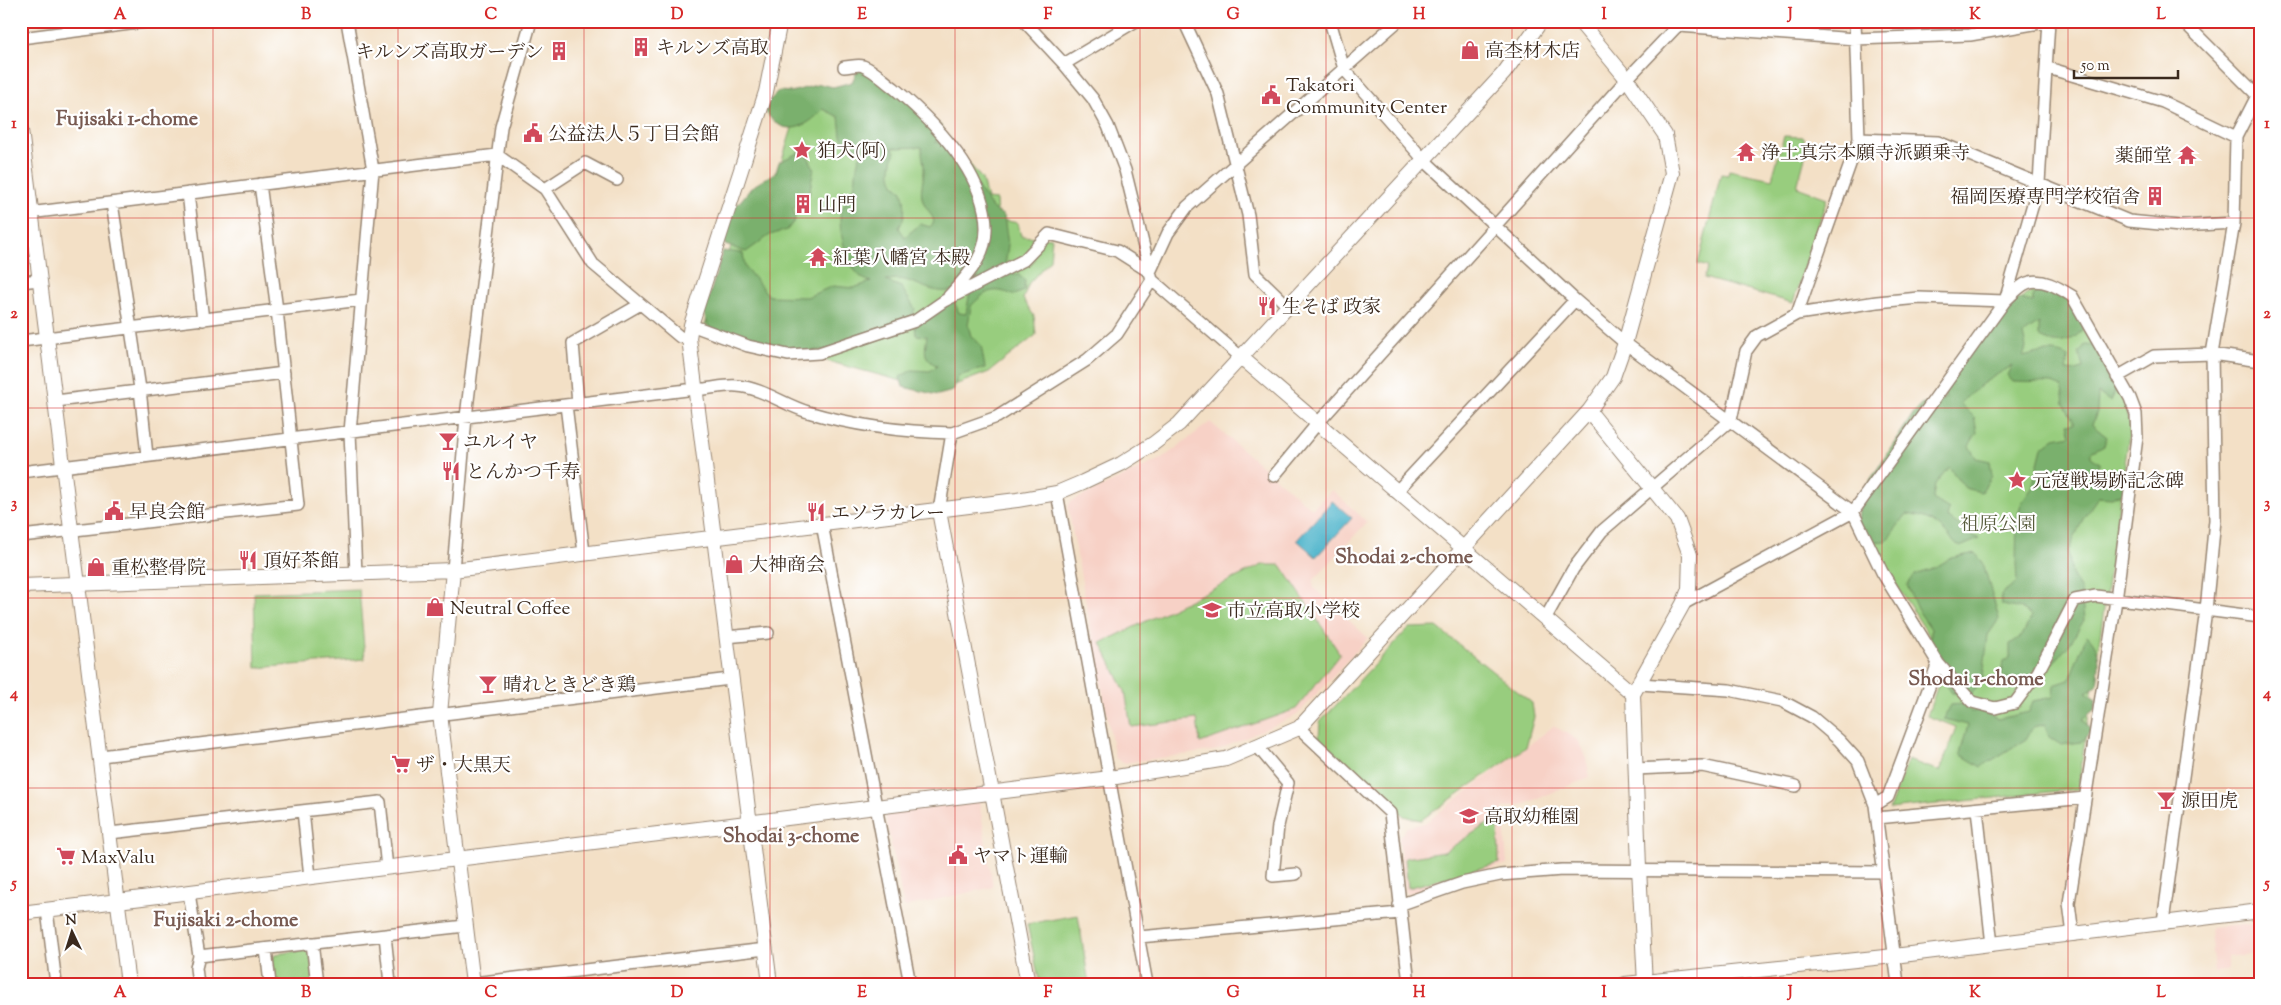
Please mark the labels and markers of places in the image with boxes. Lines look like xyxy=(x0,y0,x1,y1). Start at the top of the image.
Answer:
building icon: キルンズ高取 xyxy=(630,36,652,58)
place label: キルンズ高取 xyxy=(656,36,769,63)
shop icon: 高杢材木店 xyxy=(1459,39,1481,61)
place label: 高杢材木店 xyxy=(1485,39,1580,66)
place label: キルンズ高取ガーデン xyxy=(356,40,544,67)
building icon: キルンズ高取ガーデン xyxy=(548,40,570,62)
place label: Takatori Community Center xyxy=(1286,73,1447,122)
public building icon: Takatori Community Center xyxy=(1260,84,1282,106)
public building icon: 公益法人５丁目会館 xyxy=(522,122,544,144)
place label: 公益法人５丁目会館 xyxy=(548,122,719,149)
place icon: 狛犬(阿) xyxy=(791,139,813,161)
place label: 狛犬(阿) xyxy=(817,139,886,166)
temple icon: 浄土真宗本願寺派顕乗寺 xyxy=(1735,141,1757,163)
place label: 浄土真宗本願寺派顕乗寺 xyxy=(1761,141,1970,168)
place label: 薬師堂 xyxy=(2115,144,2172,171)
temple icon: 薬師堂 xyxy=(2176,144,2198,166)
place label: 福岡医療専門学校宿舎 xyxy=(1950,185,2140,212)
building icon: 福岡医療専門学校宿舎 xyxy=(2144,185,2166,207)
building icon: 山門 xyxy=(792,193,814,215)
place label: 山門 xyxy=(818,193,856,220)
temple icon: 紅葉八幡宮 本殿 xyxy=(807,246,829,268)
place label: 紅葉八幡宮 本殿 xyxy=(833,246,970,273)
restaurant icon: 生そば 政家 xyxy=(1256,295,1278,317)
place label: 生そば 政家 xyxy=(1282,295,1381,322)
bar icon: ユルイヤ xyxy=(437,430,459,452)
place label: ユルイヤ xyxy=(463,430,538,457)
restaurant icon: とんかつ千寿 xyxy=(440,460,462,482)
place label: とんかつ千寿 xyxy=(466,460,580,487)
place icon: 元寇戦場跡記念碑 xyxy=(2006,469,2028,491)
place label: 元寇戦場跡記念碑 xyxy=(2032,469,2184,496)
public building icon: 早良会館 xyxy=(103,500,125,522)
place label: 早良会館 xyxy=(129,500,205,527)
restaurant icon: エソラカレー xyxy=(805,501,827,523)
place label: エソラカレー xyxy=(831,501,945,528)
restaurant icon: 頂好茶館 xyxy=(237,549,259,571)
place label: 頂好茶館 xyxy=(263,549,339,576)
shop icon: 大神商会 xyxy=(723,553,745,575)
place label: 大神商会 xyxy=(749,553,825,580)
shop icon: 重松整骨院 xyxy=(85,556,107,578)
place label: 重松整骨院 xyxy=(111,556,206,583)
shop icon: Neutral Coffee xyxy=(424,596,446,618)
place label: Neutral Coffee xyxy=(450,596,571,623)
school or university icon: 市立高取小学校 xyxy=(1201,599,1223,621)
place label: 市立高取小学校 xyxy=(1227,599,1360,626)
bar icon: 晴れときどき鶏 xyxy=(477,673,499,695)
place label: 晴れときどき鶏 xyxy=(503,673,636,700)
supermarket icon: ザ・大黒天 xyxy=(390,753,412,775)
place label: ザ・大黒天 xyxy=(416,753,511,780)
bar icon: 源田虎 xyxy=(2155,789,2177,811)
place label: 源田虎 xyxy=(2181,789,2238,816)
school or university icon: 高取幼稚園 xyxy=(1458,805,1480,827)
place label: 高取幼稚園 xyxy=(1484,805,1579,832)
public building icon: ヤマト運輸 xyxy=(947,844,969,866)
place label: ヤマト運輸 xyxy=(973,844,1068,871)
supermarket icon: MaxValu xyxy=(55,845,77,867)
place label: MaxValu xyxy=(81,845,155,872)

